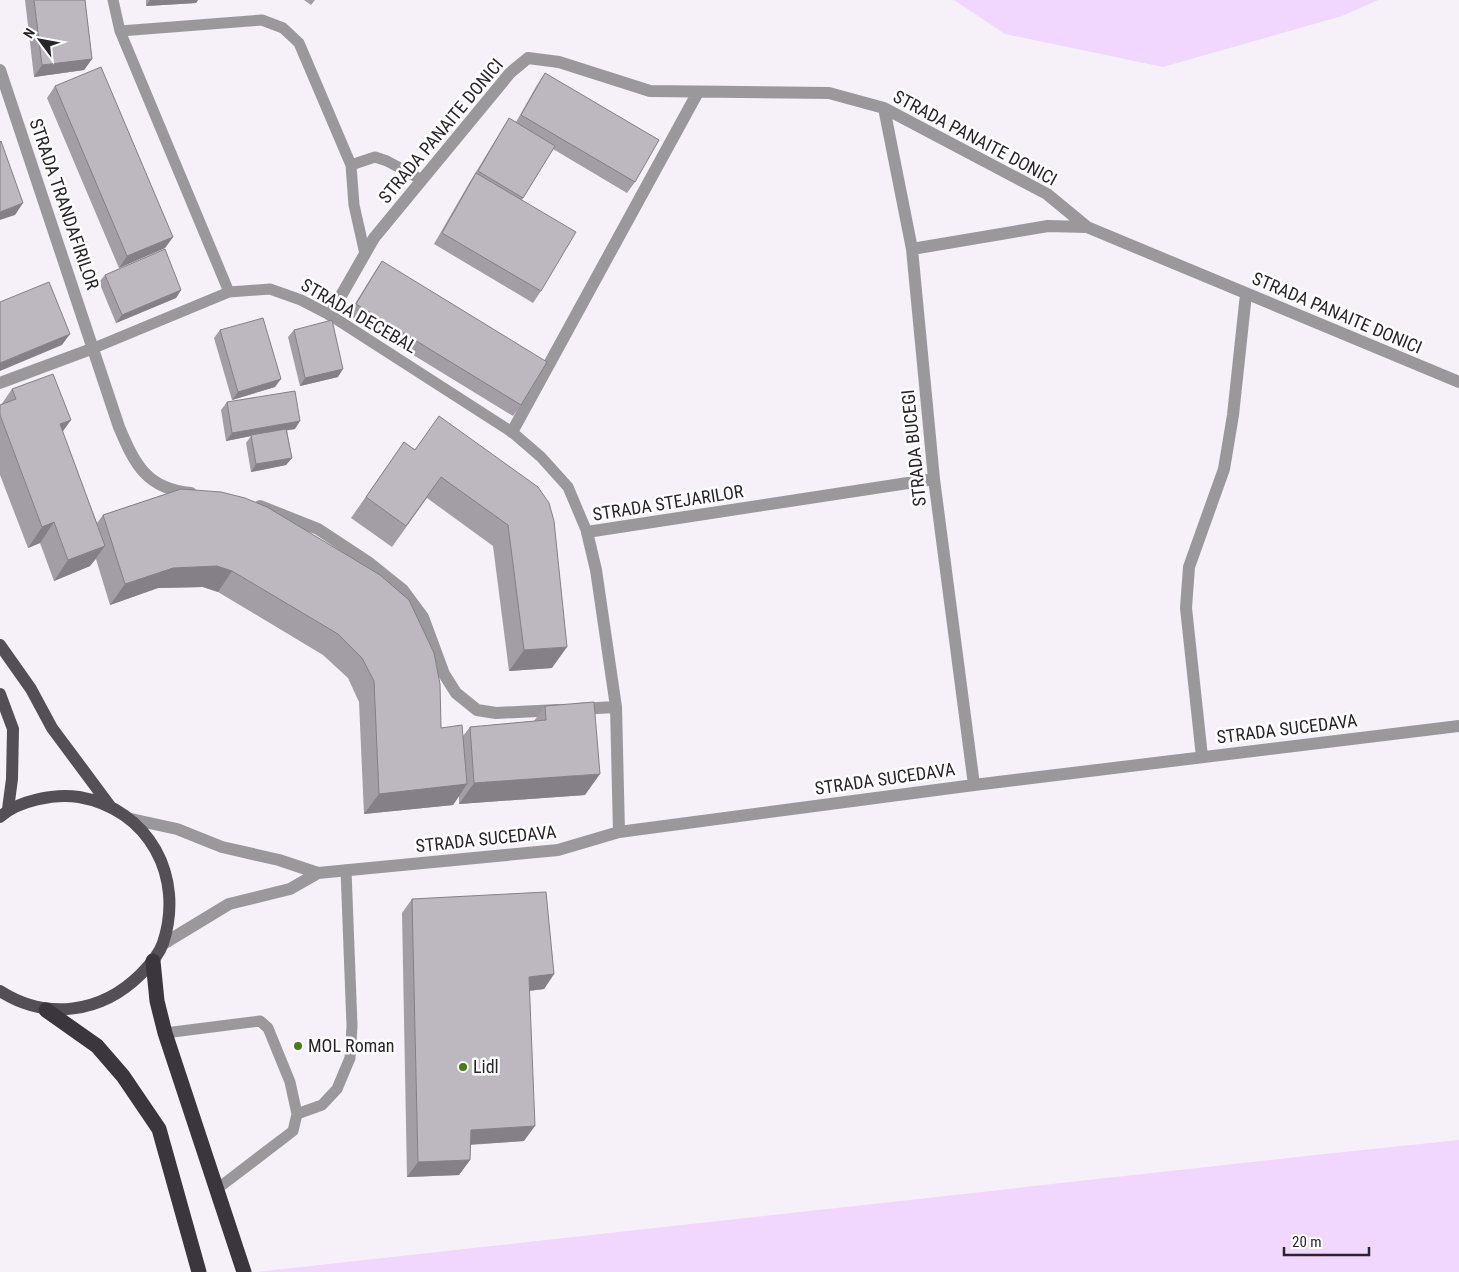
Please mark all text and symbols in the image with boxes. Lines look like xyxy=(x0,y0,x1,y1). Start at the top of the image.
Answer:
north arrow xyxy=(15,15,65,65)
text: N xyxy=(20,25,38,41)
street label: STRADA PANAITE DONICI xyxy=(374,54,507,207)
street label: STRADA PANAITE DONICI xyxy=(890,86,1061,190)
street label: STRADA TRANDAFIRILOR xyxy=(25,116,104,292)
street label: STRADA PANAITE DONICI xyxy=(1249,267,1425,358)
street label: STRADA DECEBAL xyxy=(298,274,421,357)
street label: STRADA BUCEGI xyxy=(897,389,930,508)
street label: STRADA STEJARILOR xyxy=(591,480,745,525)
street label: STRADA SUCEDAVA xyxy=(1216,709,1359,748)
street label: STRADA SUCEDAVA xyxy=(813,758,957,799)
street label: STRADA SUCEDAVA xyxy=(415,821,558,856)
place label: MOL Roman xyxy=(308,1035,395,1056)
marker: MOL Roman xyxy=(292,1040,304,1052)
place label: Lidl xyxy=(473,1056,499,1077)
marker: Lidl xyxy=(457,1061,469,1073)
scale bar xyxy=(1284,1224,1369,1256)
text: 20 m xyxy=(1292,1233,1322,1251)

